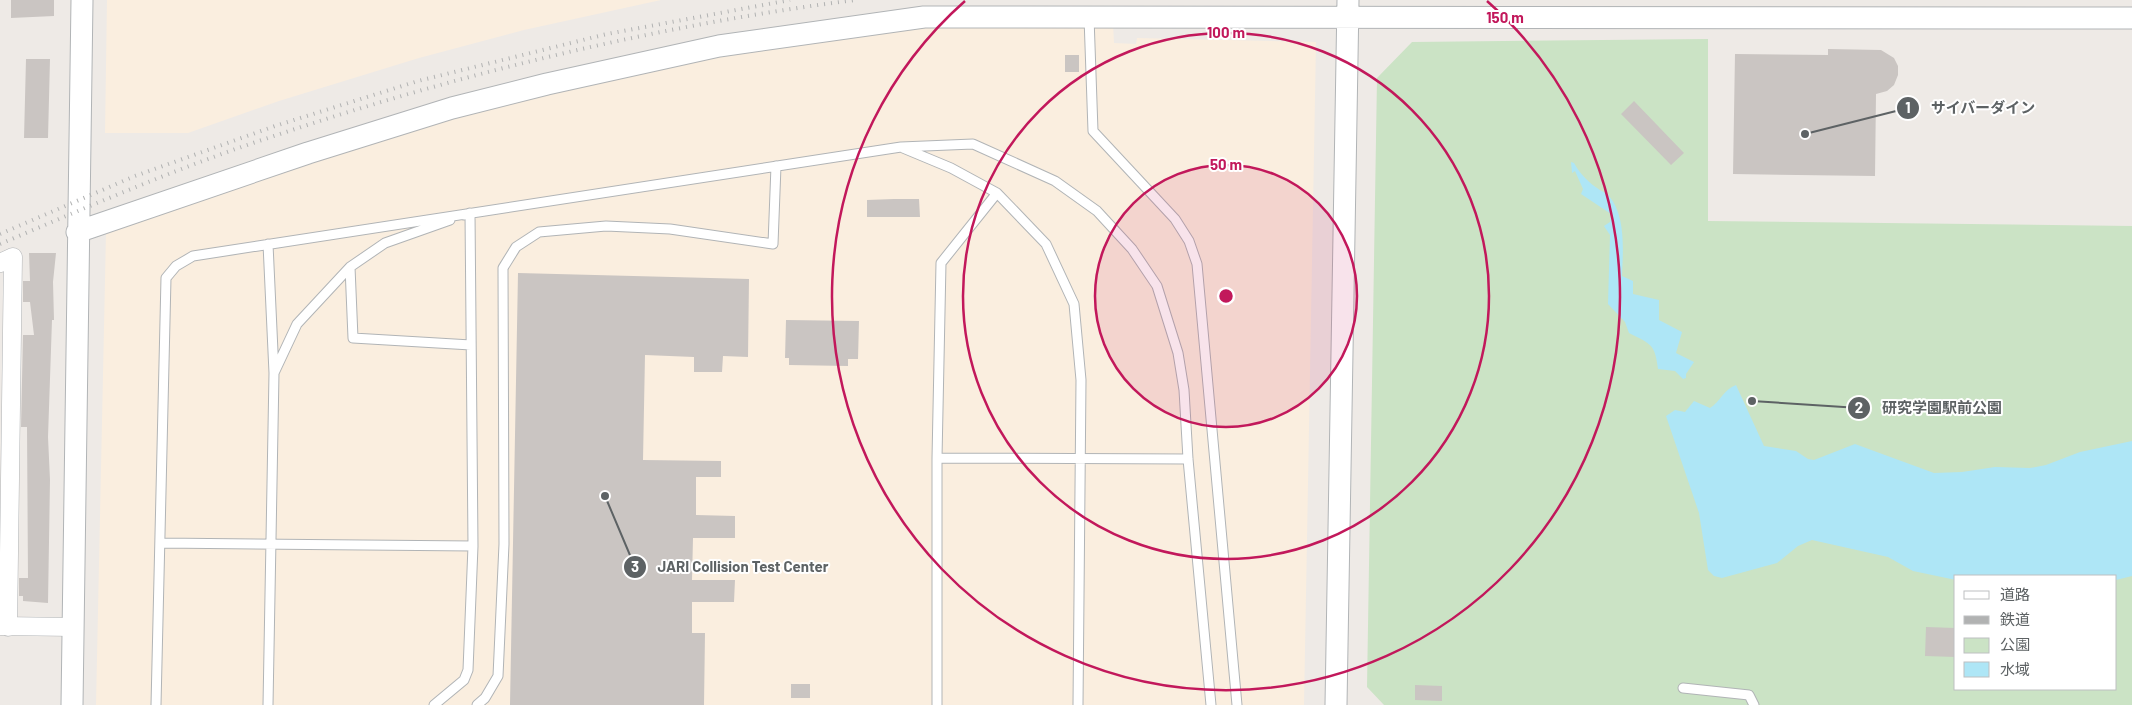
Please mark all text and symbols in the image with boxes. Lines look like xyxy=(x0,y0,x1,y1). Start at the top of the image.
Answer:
text: 150 m xyxy=(1486,8,1524,26)
text: 100 m xyxy=(1207,23,1245,41)
callout: サイバーダイン xyxy=(1895,93,2045,123)
text: 1 xyxy=(1905,98,1911,116)
text: サイバーダイン xyxy=(1931,98,2035,116)
text: 50 m xyxy=(1210,155,1242,173)
centre of rings xyxy=(1217,287,1235,305)
callout: 研究学園駅前公園 xyxy=(1847,393,2012,423)
text: 2 xyxy=(1855,398,1863,416)
text: 研究学園駅前公園 xyxy=(1882,398,2002,416)
callout: JARI Collision Test Center xyxy=(623,552,839,582)
text: 3 xyxy=(631,557,639,575)
text: JARI Collision Test Center xyxy=(657,557,829,575)
legend xyxy=(1954,575,2117,690)
text: 道路 xyxy=(2000,585,2030,603)
text: 鉄道 xyxy=(2000,610,2030,628)
text: 公園 xyxy=(2000,635,2030,653)
text: 水域 xyxy=(2000,660,2030,678)

